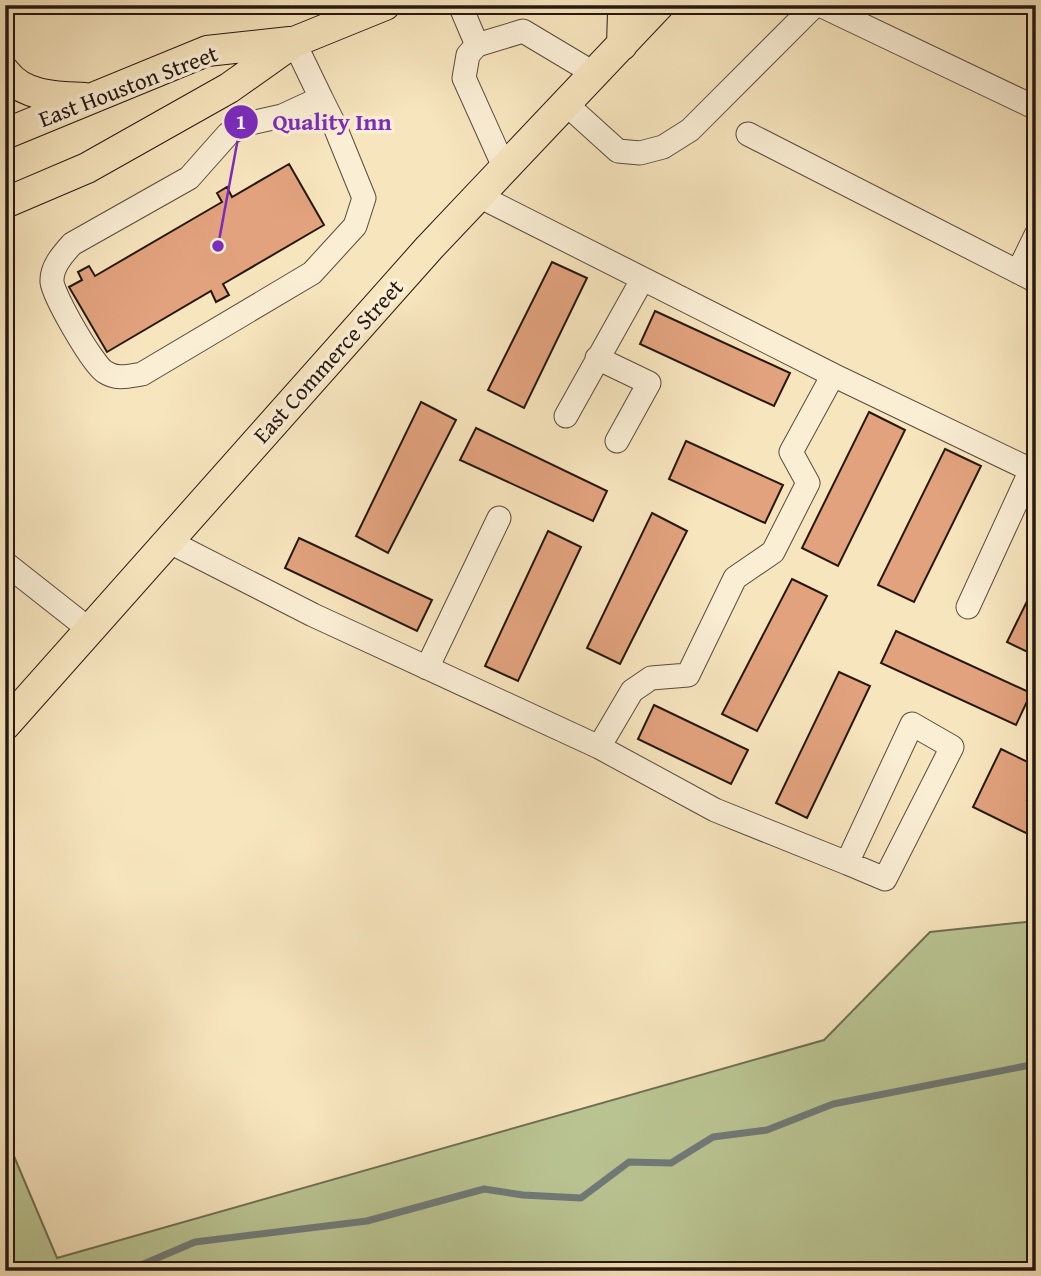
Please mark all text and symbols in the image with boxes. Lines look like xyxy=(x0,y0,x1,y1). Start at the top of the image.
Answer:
street label: East Houston Street xyxy=(33,36,222,135)
callout: Quality Inn xyxy=(223,99,406,144)
text: Quality Inn xyxy=(272,104,392,139)
text: 1 xyxy=(236,106,246,137)
street label: East Commerce Street xyxy=(245,271,410,450)

